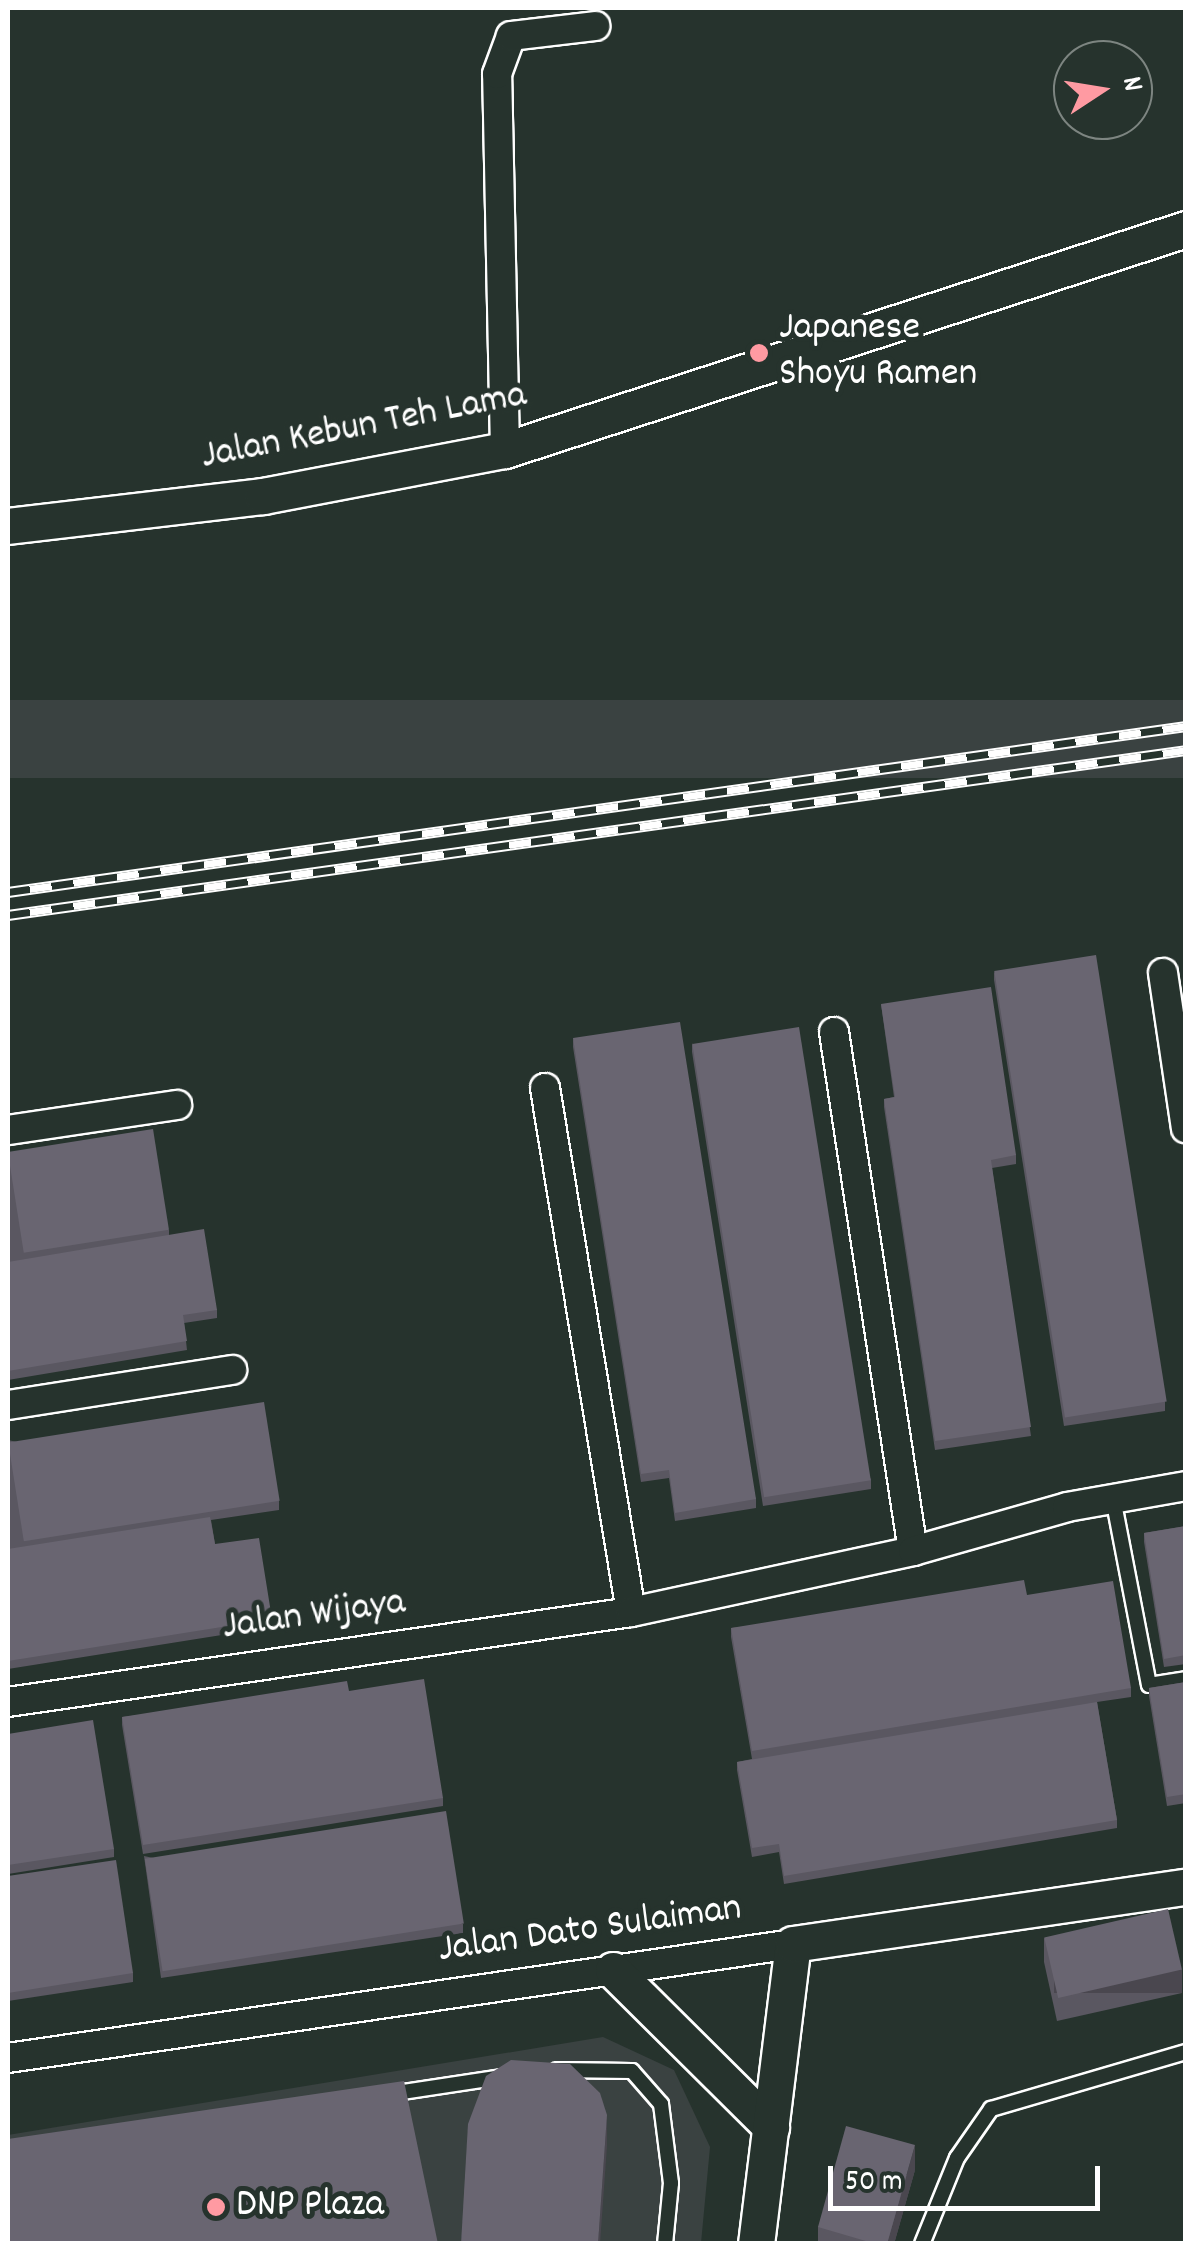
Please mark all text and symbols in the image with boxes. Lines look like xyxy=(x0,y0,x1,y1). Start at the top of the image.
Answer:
north arrow xyxy=(1053,40,1153,140)
text: N xyxy=(1109,73,1151,95)
place label: Japanese Shoyu Ramen xyxy=(779,306,977,400)
marker: Japanese Shoyu Ramen xyxy=(748,342,770,364)
street label: Jalan Kebun Teh Lama xyxy=(197,373,531,483)
street label: Jalan Wijaya xyxy=(220,1580,408,1654)
street label: Jalan Dato Sulaiman xyxy=(435,1886,745,1976)
scale bar xyxy=(833,2146,1106,2208)
text: 50 m xyxy=(845,2162,903,2205)
place label: DNP Plaza xyxy=(236,2183,384,2231)
marker: DNP Plaza xyxy=(205,2196,227,2218)

